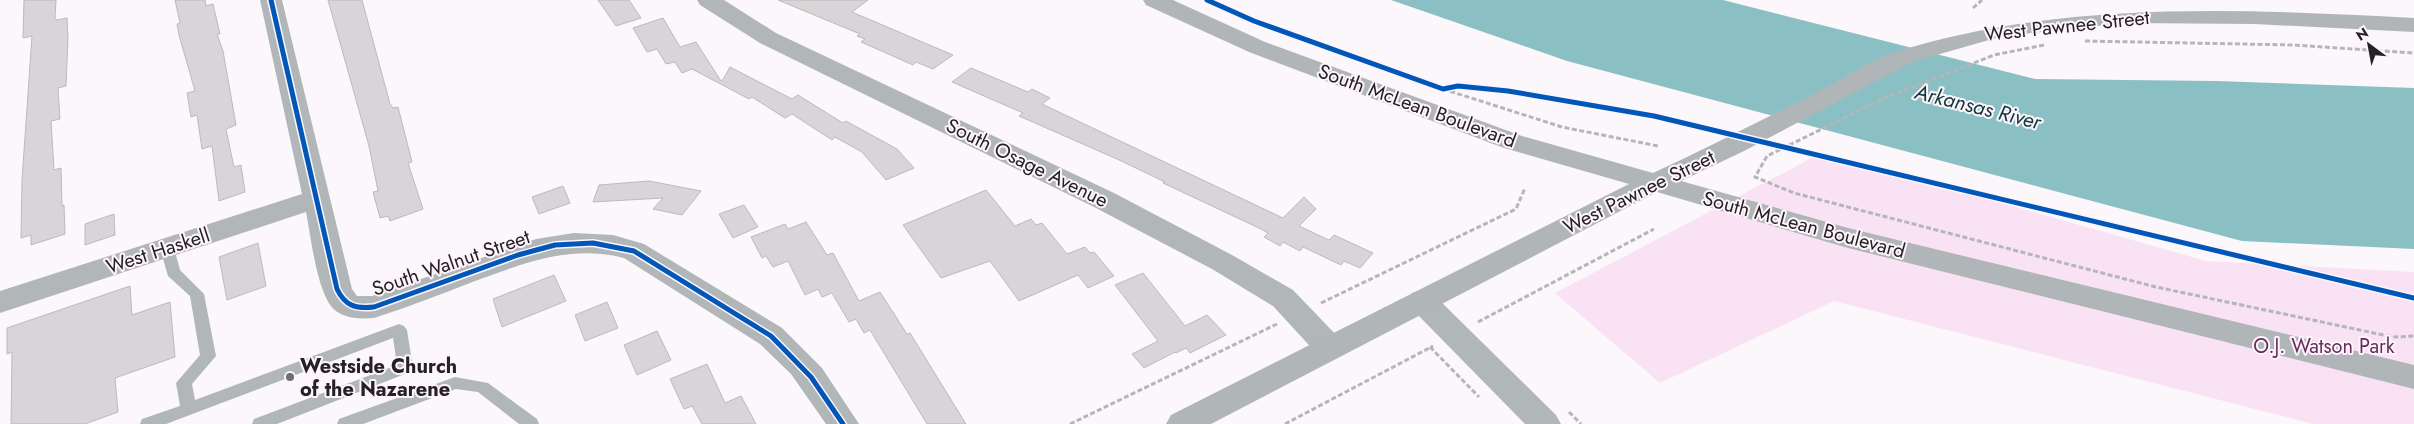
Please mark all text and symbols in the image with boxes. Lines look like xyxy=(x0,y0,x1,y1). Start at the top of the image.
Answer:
street label: West Pawnee Street xyxy=(1983,3,2151,49)
north arrow xyxy=(2344,20,2394,70)
text: N xyxy=(2352,23,2372,45)
street label: South McLean Boulevard xyxy=(1314,57,1520,155)
water label: Arkansas River xyxy=(1911,77,2045,137)
street label: South Osage Avenue xyxy=(941,111,1113,215)
street label: West Pawnee Street xyxy=(1558,143,1720,241)
street label: South McLean Boulevard xyxy=(1699,184,1909,266)
street label: West Haskell xyxy=(102,221,214,281)
street label: South Walnut Street xyxy=(368,222,534,304)
park label: O.J. Watson Park xyxy=(2253,332,2395,361)
place label: Westside Church of the Nazarene xyxy=(300,352,457,404)
marker: Westside Church of the Nazarene xyxy=(284,371,296,383)

